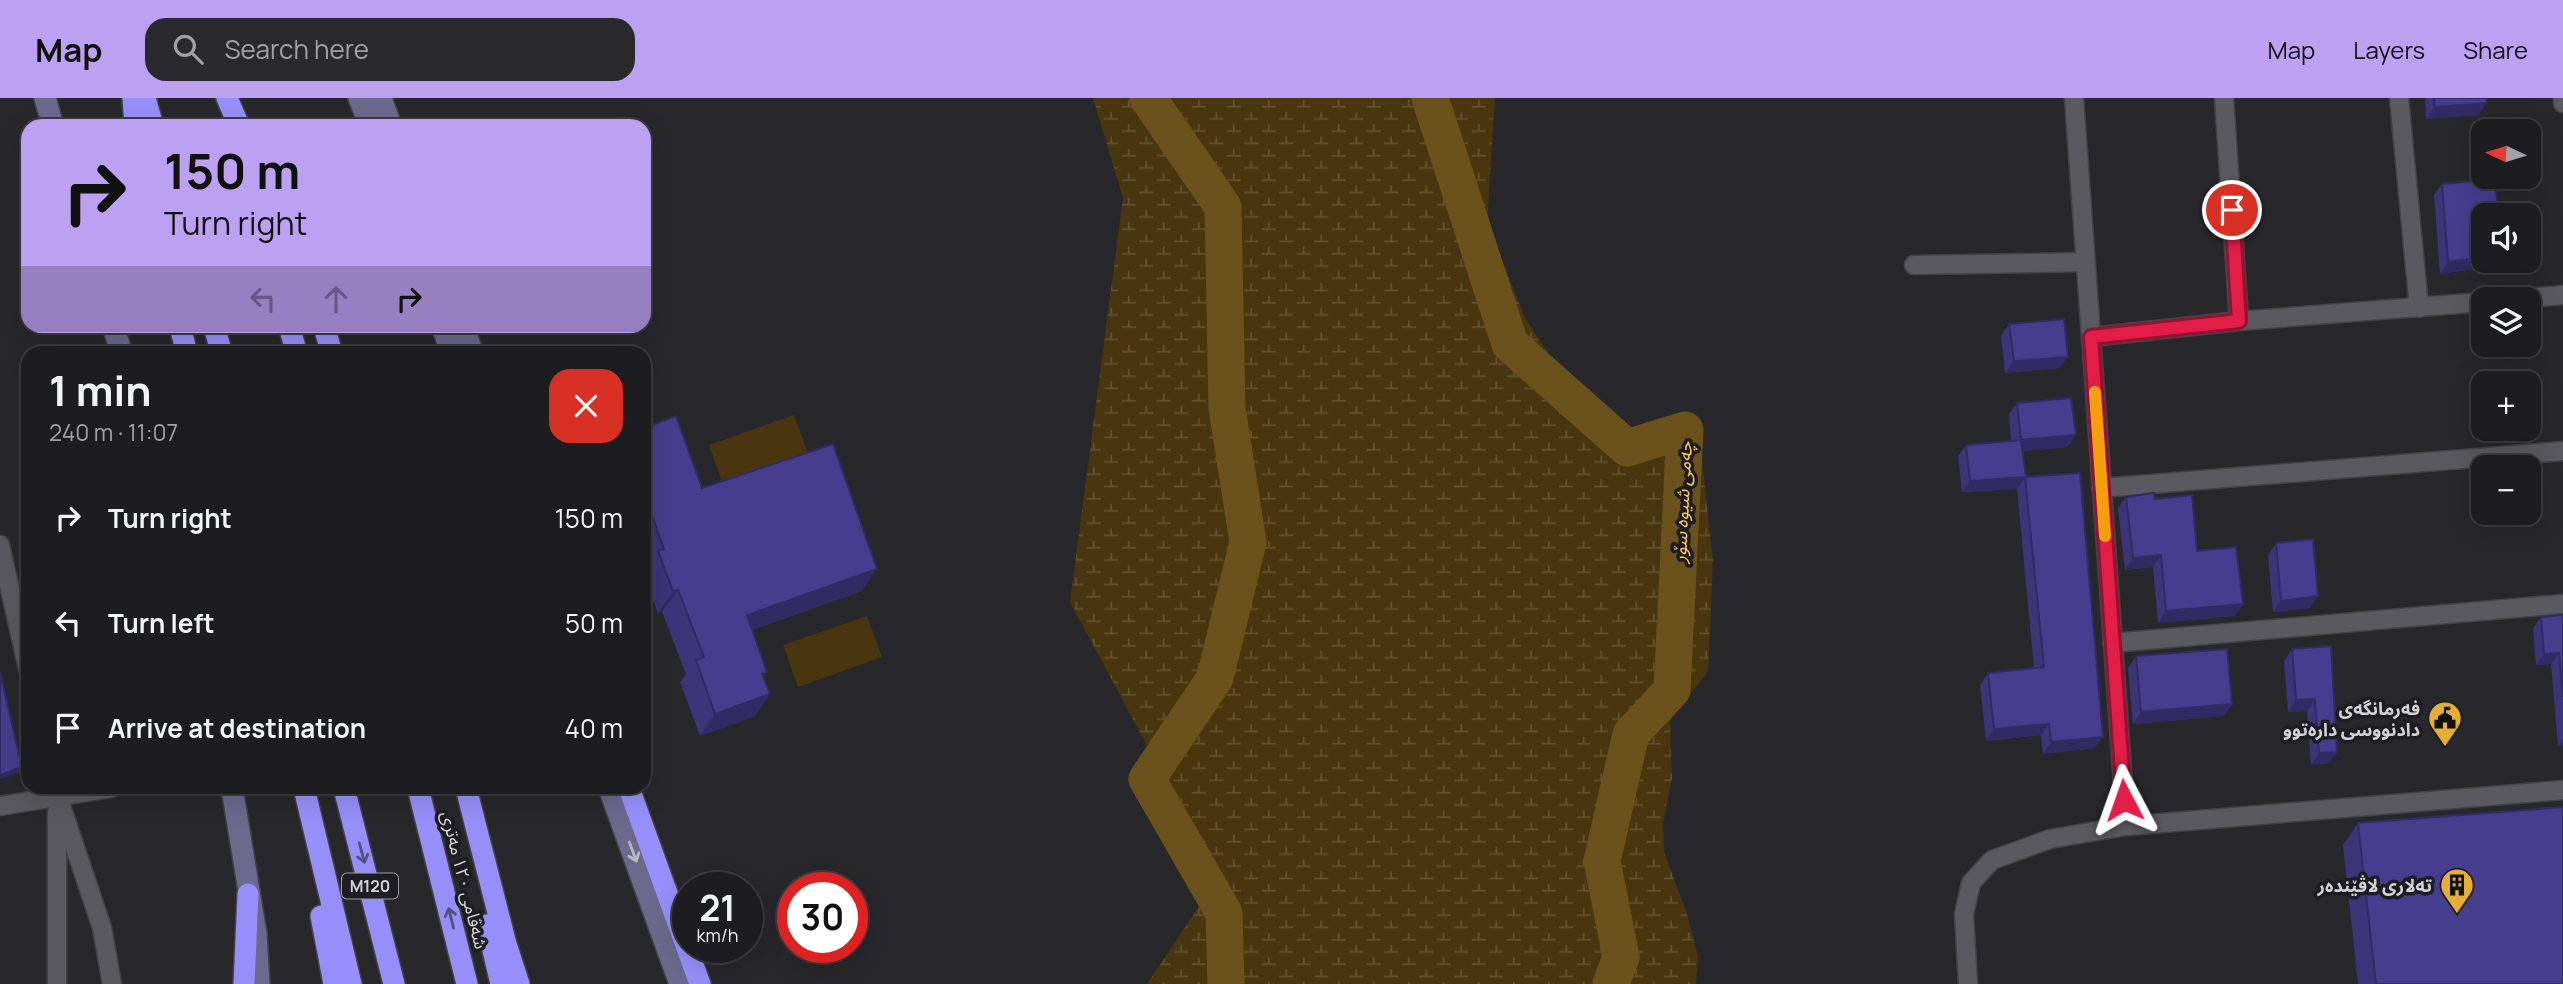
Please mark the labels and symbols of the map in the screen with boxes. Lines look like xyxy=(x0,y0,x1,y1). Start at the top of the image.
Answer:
north arrow xyxy=(2471,119,2541,189)
pin xyxy=(2202,180,2262,240)
water label: چەمی شیوە سۆر xyxy=(1666,440,1698,565)
place label: فەرمانگەی دادنووسی دارەتوو xyxy=(2283,696,2420,741)
public building icon: فەرمانگەی دادنووسی دارەتوو xyxy=(2426,699,2464,748)
position arrow xyxy=(2087,763,2161,837)
street label: شەقامی ١٢٠ مەتری xyxy=(436,809,494,951)
one-way arrow xyxy=(627,840,640,862)
one-way arrow xyxy=(356,842,369,864)
building icon: تەلاری لاڤێندەر xyxy=(2438,866,2476,915)
speed limit sign: 30 xyxy=(777,872,868,963)
place label: تەلاری لاڤێندەر xyxy=(2317,873,2433,897)
road number: M120 xyxy=(342,874,398,898)
one-way arrow xyxy=(444,907,457,930)

